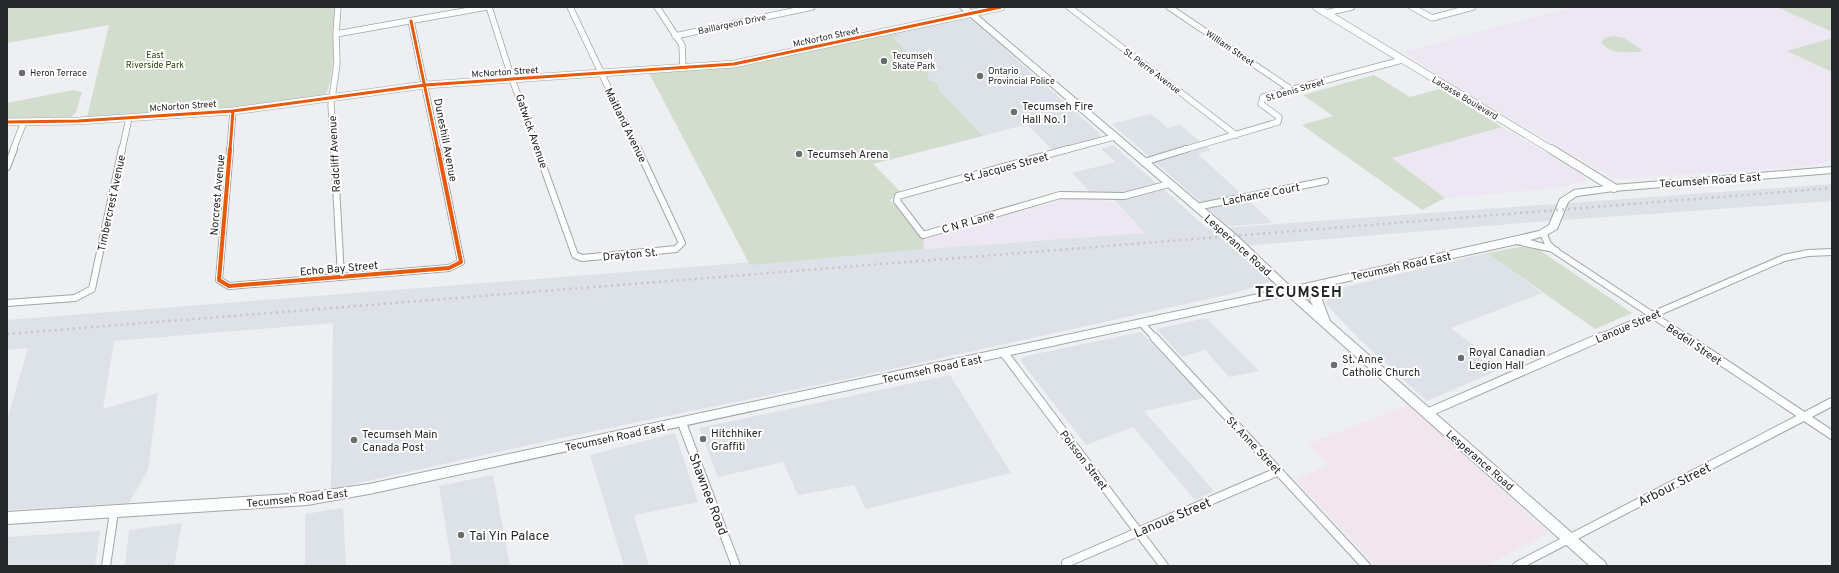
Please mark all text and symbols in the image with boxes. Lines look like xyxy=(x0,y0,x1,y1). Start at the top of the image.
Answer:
street label: Baillargeon Drive xyxy=(697,12,767,37)
street label: McNorton Street xyxy=(792,25,860,50)
street label: William Street xyxy=(1203,28,1256,69)
street label: St. Pierre Avenue xyxy=(1121,46,1183,97)
park label: East Riverside Park xyxy=(126,50,184,71)
place label: Tecumseh Skate Park xyxy=(892,51,936,72)
marker: Tecumseh Skate Park xyxy=(879,56,889,66)
street label: McNorton Street xyxy=(471,65,539,80)
place label: Ontario Provincial Police xyxy=(988,66,1055,87)
marker: Heron Terrace xyxy=(17,68,27,78)
place label: Heron Terrace xyxy=(30,68,87,79)
marker: Ontario Provincial Police xyxy=(975,71,985,81)
street label: Lacasse Boulevard xyxy=(1430,74,1500,122)
street label: St Denis Street xyxy=(1265,77,1326,104)
street label: Maitland Avenue xyxy=(601,86,649,165)
street label: Gatwick Avenue xyxy=(512,92,550,171)
street label: Duneshill Avenue xyxy=(430,97,460,183)
street label: McNorton Street xyxy=(149,99,217,114)
place label: Tecumseh Fire Hall No. 1 xyxy=(1022,100,1093,127)
marker: Tecumseh Fire Hall No. 1 xyxy=(1009,107,1019,117)
street label: Radcliff Avenue xyxy=(326,115,344,193)
place label: Tecumseh Arena xyxy=(807,148,889,162)
marker: Tecumseh Arena xyxy=(794,149,804,159)
street label: St Jacques Street xyxy=(962,150,1050,186)
street label: Timbercrest Avenue xyxy=(95,154,129,253)
street label: Norcrest Avenue xyxy=(207,154,229,236)
street label: Tecumseh Road East xyxy=(1659,170,1761,192)
street label: Lachance Court xyxy=(1221,181,1301,209)
street label: C N R Lane xyxy=(940,209,996,237)
street label: Lesperance Road xyxy=(1201,212,1274,280)
street label: Drayton St. xyxy=(602,246,658,264)
street label: Tecumseh Road East xyxy=(1350,250,1452,284)
street label: Echo Bay Street xyxy=(299,259,379,279)
district label: TECUMSEH xyxy=(1255,284,1343,303)
street label: Lanoue Street xyxy=(1594,307,1663,347)
street label: Bedell Street xyxy=(1663,321,1724,369)
place label: Royal Canadian Legion Hall xyxy=(1469,346,1545,373)
street label: Tecumseh Road East xyxy=(881,353,983,387)
place label: St. Anne Catholic Church xyxy=(1342,353,1420,380)
marker: Royal Canadian Legion Hall xyxy=(1456,353,1466,363)
marker: St. Anne Catholic Church xyxy=(1329,360,1339,370)
street label: St. Anne Street xyxy=(1223,414,1284,478)
street label: Tecumseh Road East xyxy=(564,421,666,455)
place label: Hitchhiker Graffiti xyxy=(711,427,763,454)
street label: Lesperance Road xyxy=(1443,427,1516,494)
place label: Tecumseh Main Canada Post xyxy=(362,428,438,455)
street label: Poisson Street xyxy=(1056,428,1110,493)
marker: Hitchhiker Graffiti xyxy=(698,434,708,444)
marker: Tecumseh Main Canada Post xyxy=(349,435,359,445)
street label: Shawnee Road xyxy=(684,452,730,538)
street label: Arbour Street xyxy=(1636,460,1714,511)
street label: Tecumseh Road East xyxy=(246,487,348,511)
street label: Lanoue Street xyxy=(1132,495,1214,542)
place label: Tai Yin Palace xyxy=(469,529,549,545)
marker: Tai Yin Palace xyxy=(456,530,466,540)

